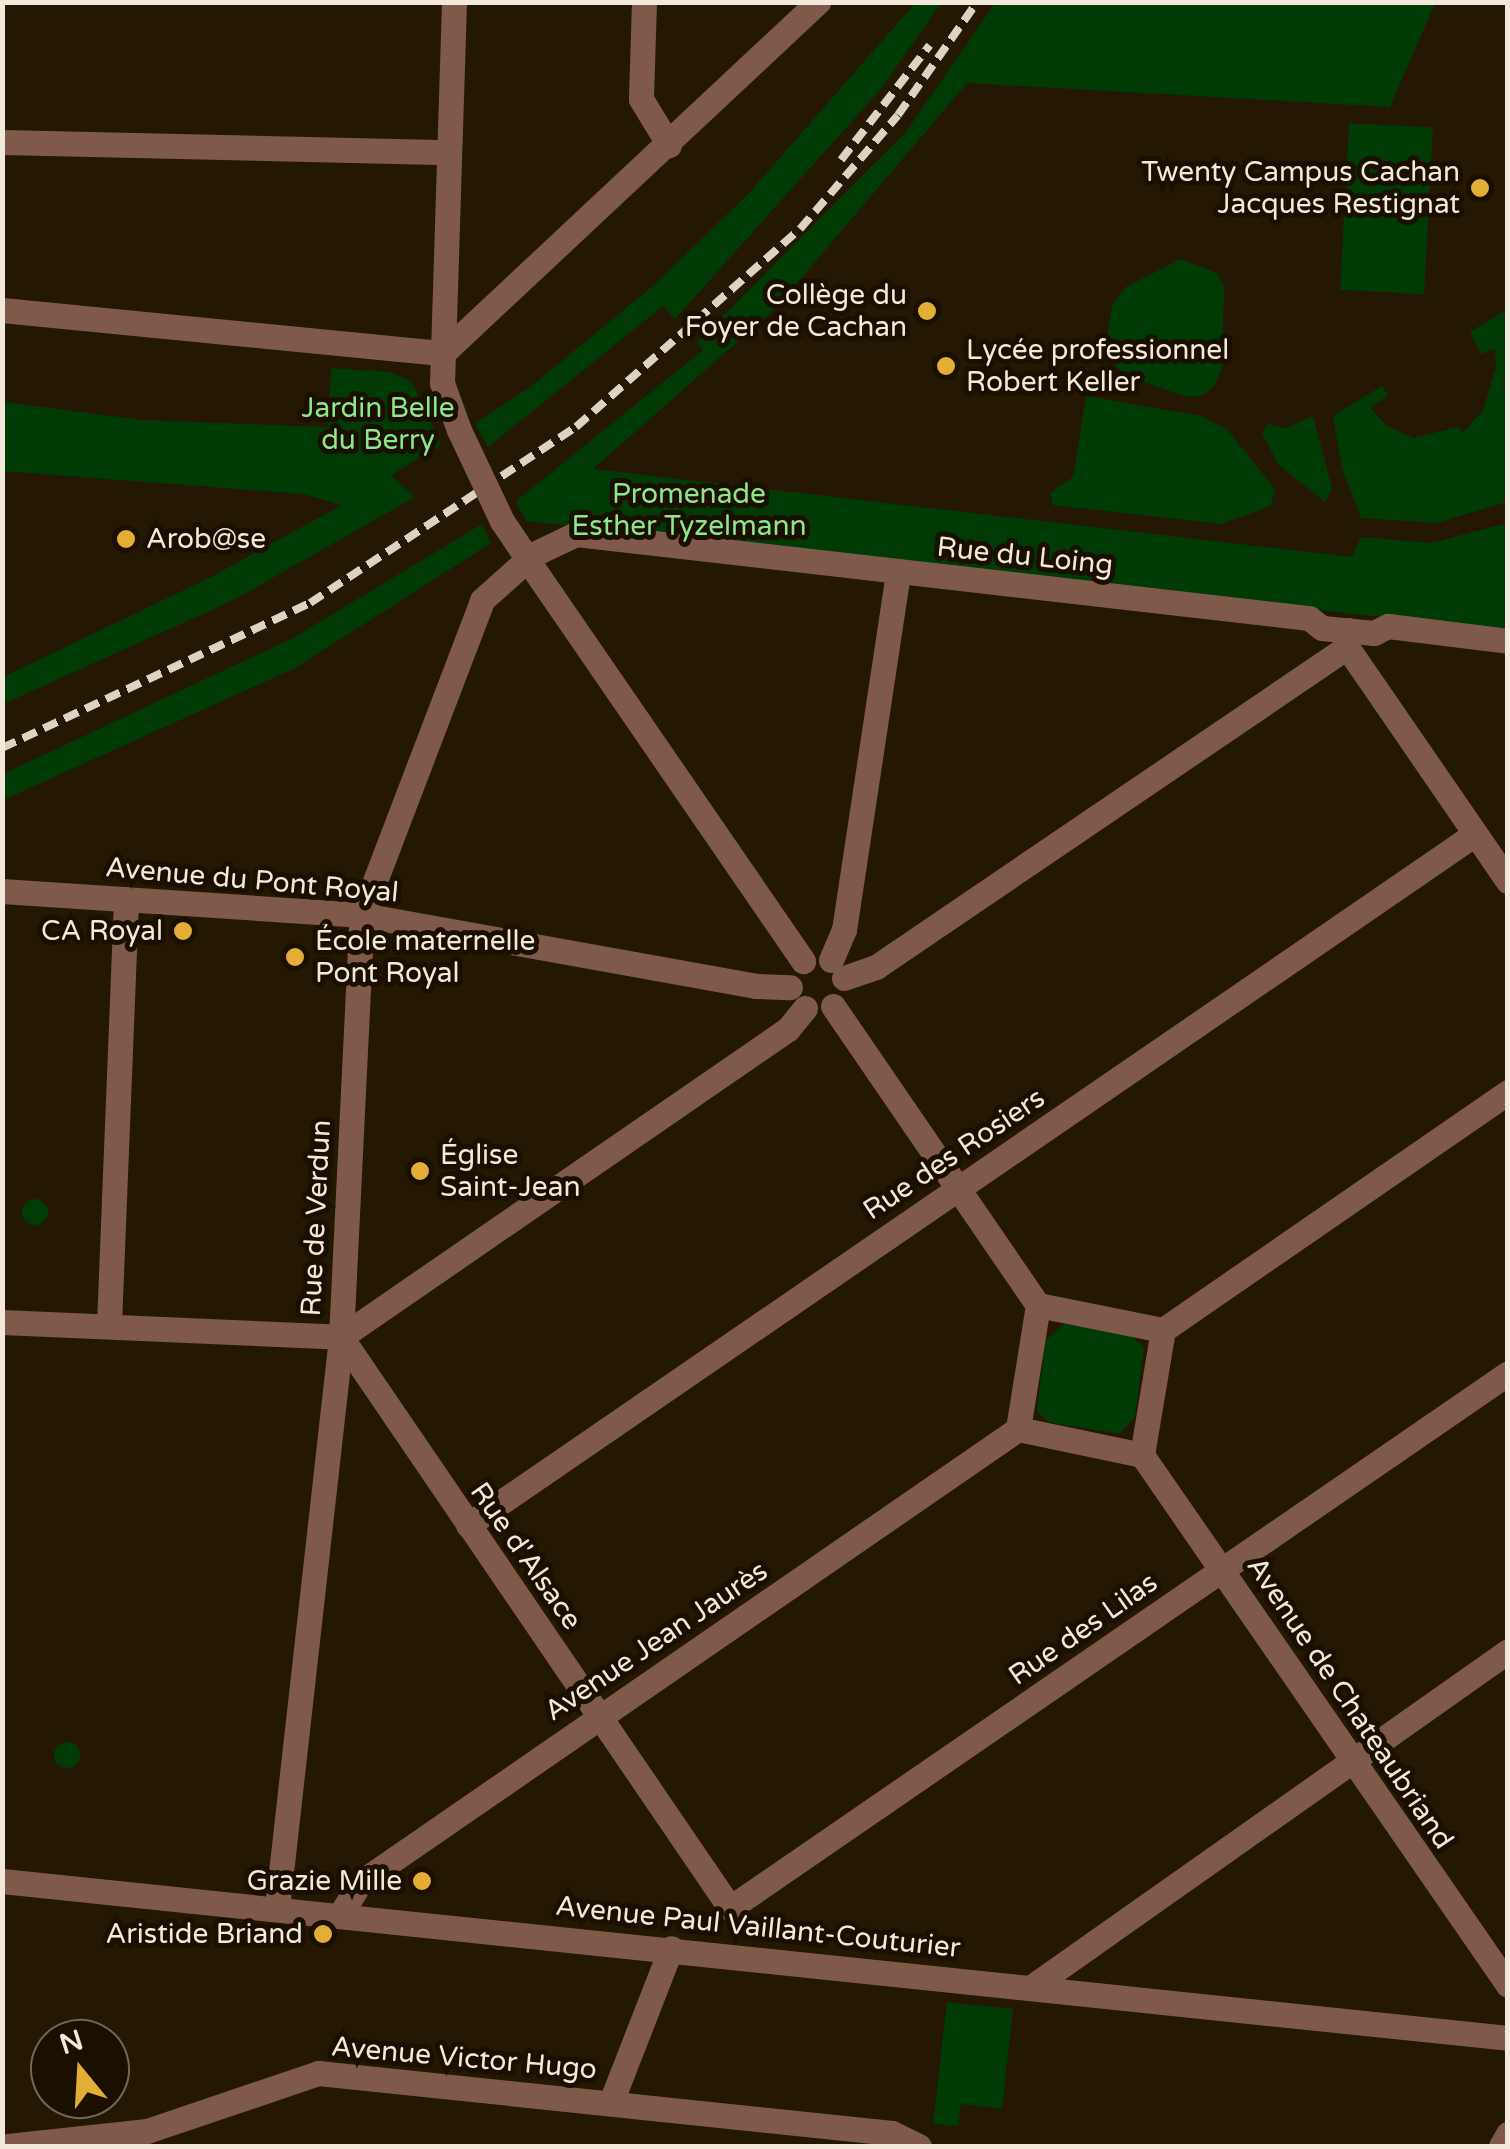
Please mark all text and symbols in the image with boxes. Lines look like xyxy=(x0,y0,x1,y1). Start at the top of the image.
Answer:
place label: Twenty Campus Cachan Jacques Restignat xyxy=(1141,155,1460,221)
marker: Twenty Campus Cachan Jacques Restignat xyxy=(1469,177,1491,199)
place label: Collège du Foyer de Cachan xyxy=(685,278,907,344)
marker: Collège du Foyer de Cachan xyxy=(916,300,938,322)
place label: Lycée professionnel Robert Keller xyxy=(966,333,1229,399)
marker: Lycée professionnel Robert Keller xyxy=(935,355,957,377)
park label: Jardin Belle du Berry xyxy=(302,391,454,457)
park label: Promenade Esther Tyzelmann xyxy=(571,477,807,543)
place label: Arob@se xyxy=(146,522,266,556)
marker: Arob@se xyxy=(115,528,137,550)
street label: Rue du Loing xyxy=(935,530,1115,582)
street label: Avenue du Pont Royal xyxy=(104,850,400,910)
place label: CA Royal xyxy=(41,914,163,948)
marker: CA Royal xyxy=(172,920,194,942)
place label: École maternelle Pont Royal xyxy=(315,924,535,990)
marker: École maternelle Pont Royal xyxy=(284,946,306,968)
street label: Rue des Rosiers xyxy=(857,1081,1051,1227)
street label: Rue de Verdun xyxy=(294,1119,338,1317)
place label: Église Saint-Jean xyxy=(440,1138,580,1204)
marker: Église Saint-Jean xyxy=(409,1160,431,1182)
street label: Rue d'Alsace xyxy=(463,1476,589,1636)
street label: Avenue de Chateaubriand xyxy=(1240,1551,1460,1855)
street label: Avenue Jean Jaurès xyxy=(538,1554,774,1728)
street label: Rue des Lilas xyxy=(1002,1565,1164,1693)
place label: Grazie Mille xyxy=(247,1864,402,1898)
marker: Grazie Mille xyxy=(411,1870,433,1892)
street label: Avenue Paul Vaillant-Couturier xyxy=(554,1889,962,1965)
place label: Aristide Briand xyxy=(105,1917,303,1951)
marker: Aristide Briand xyxy=(312,1923,334,1945)
north arrow xyxy=(30,2019,130,2119)
text: N xyxy=(55,2023,87,2062)
street label: Avenue Victor Hugo xyxy=(330,2030,598,2086)

